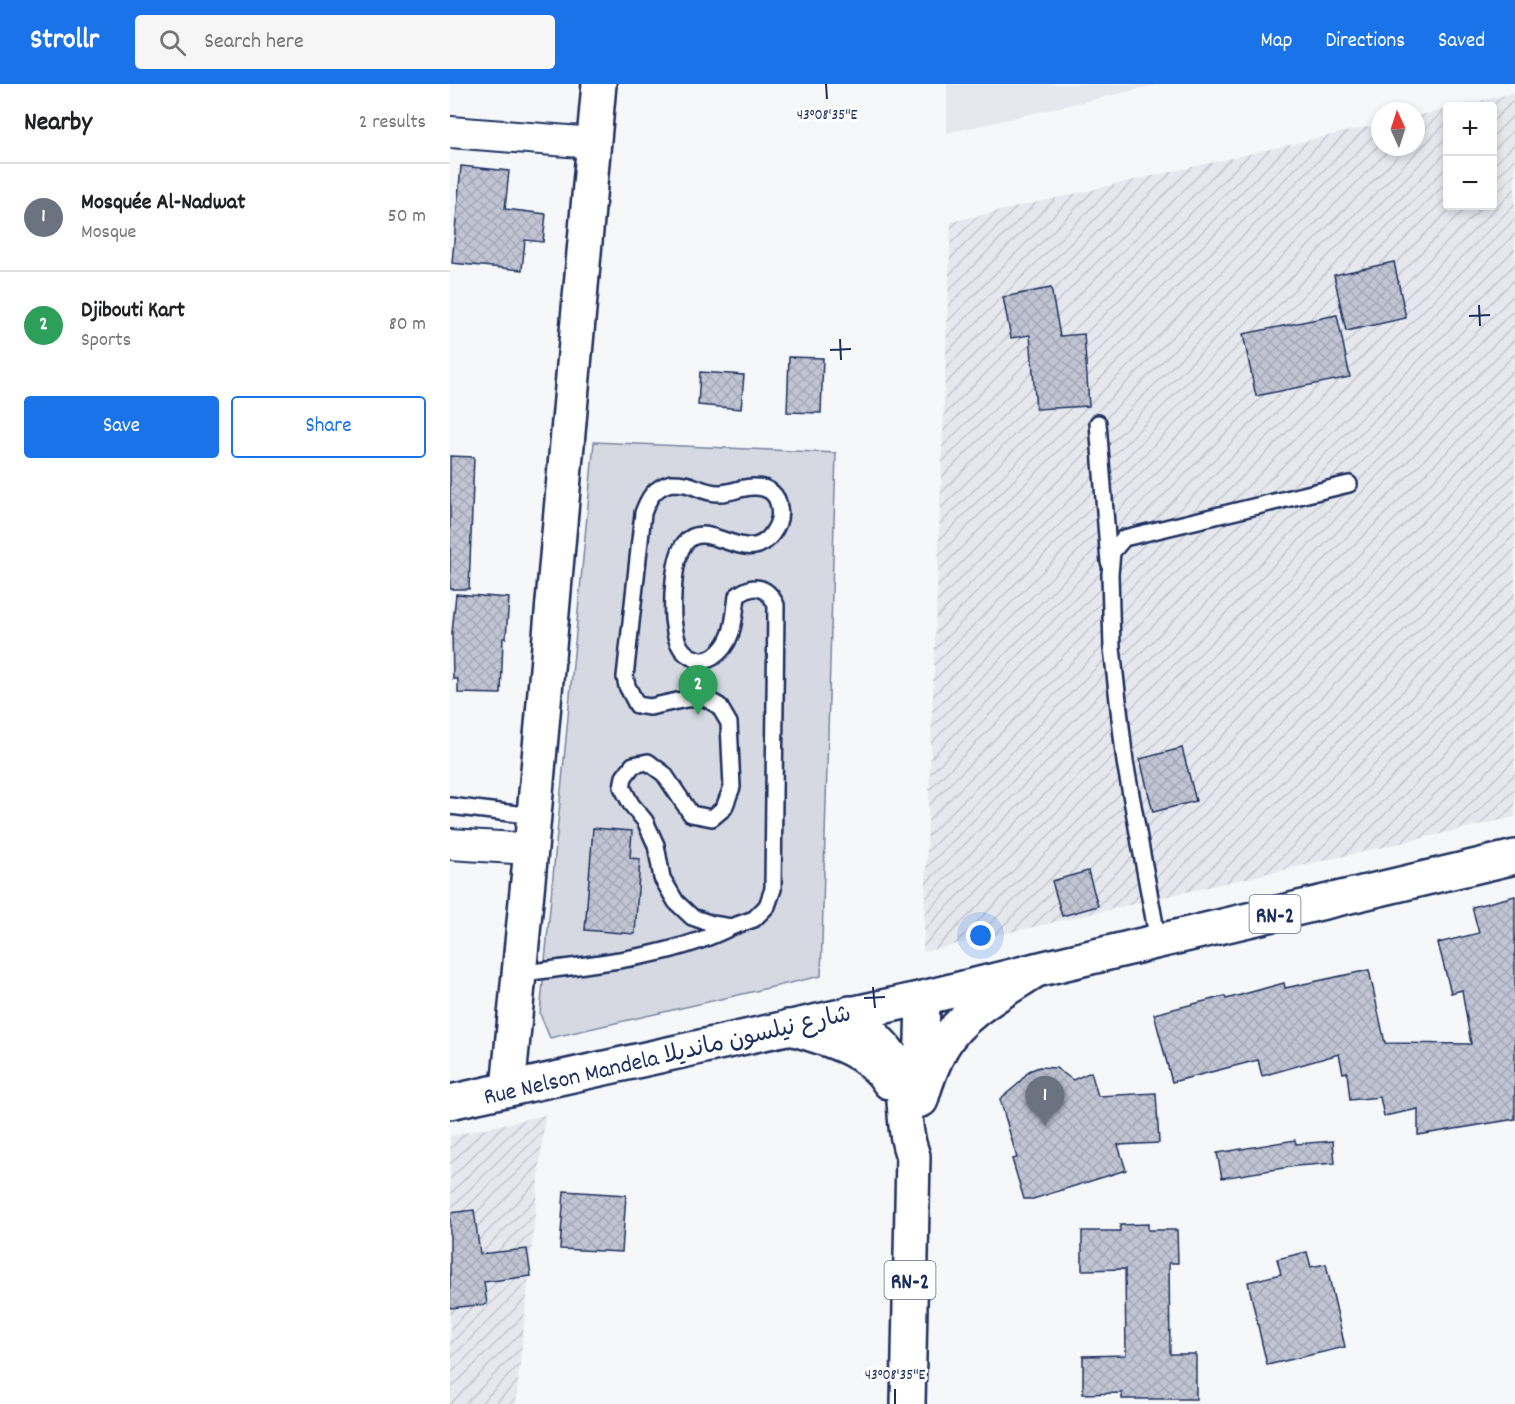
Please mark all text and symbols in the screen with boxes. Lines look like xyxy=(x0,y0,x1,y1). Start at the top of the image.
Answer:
search box xyxy=(135,15,555,69)
text: Strollr xyxy=(30,22,99,62)
icon: search xyxy=(156,26,189,59)
text: Search here xyxy=(204,27,304,58)
text: Map xyxy=(1261,27,1292,57)
text: Directions xyxy=(1325,27,1405,57)
text: Saved xyxy=(1438,27,1485,57)
north arrow xyxy=(1371,102,1425,156)
map controls xyxy=(1443,102,1497,210)
button: + xyxy=(1443,102,1497,156)
text: Nearby xyxy=(24,105,92,142)
text: 43°08'35"E xyxy=(797,105,857,127)
text: 2 results xyxy=(359,109,426,137)
button: − xyxy=(1443,156,1497,210)
text: Mosquée Al-Nadwat xyxy=(81,188,245,219)
text: 1 xyxy=(41,203,46,231)
text: 50 m xyxy=(388,203,426,231)
text: Mosque xyxy=(81,219,136,247)
text: Djibouti Kart xyxy=(81,296,185,327)
text: 2 xyxy=(39,311,48,339)
text: 80 m xyxy=(389,311,426,339)
text: Sports xyxy=(81,327,131,355)
button: Save xyxy=(24,396,219,458)
button: Share xyxy=(231,396,426,458)
pin: 2 xyxy=(678,666,718,715)
road number: RN-2 xyxy=(1250,895,1300,933)
your location xyxy=(966,921,995,950)
street label: Rue Nelson Mandela شارع نيلسون مانديلا xyxy=(481,998,855,1116)
pin: 1 xyxy=(1026,1076,1064,1126)
road number: RN-2 xyxy=(884,1261,936,1299)
text: 43°08'35"E xyxy=(865,1365,925,1387)

